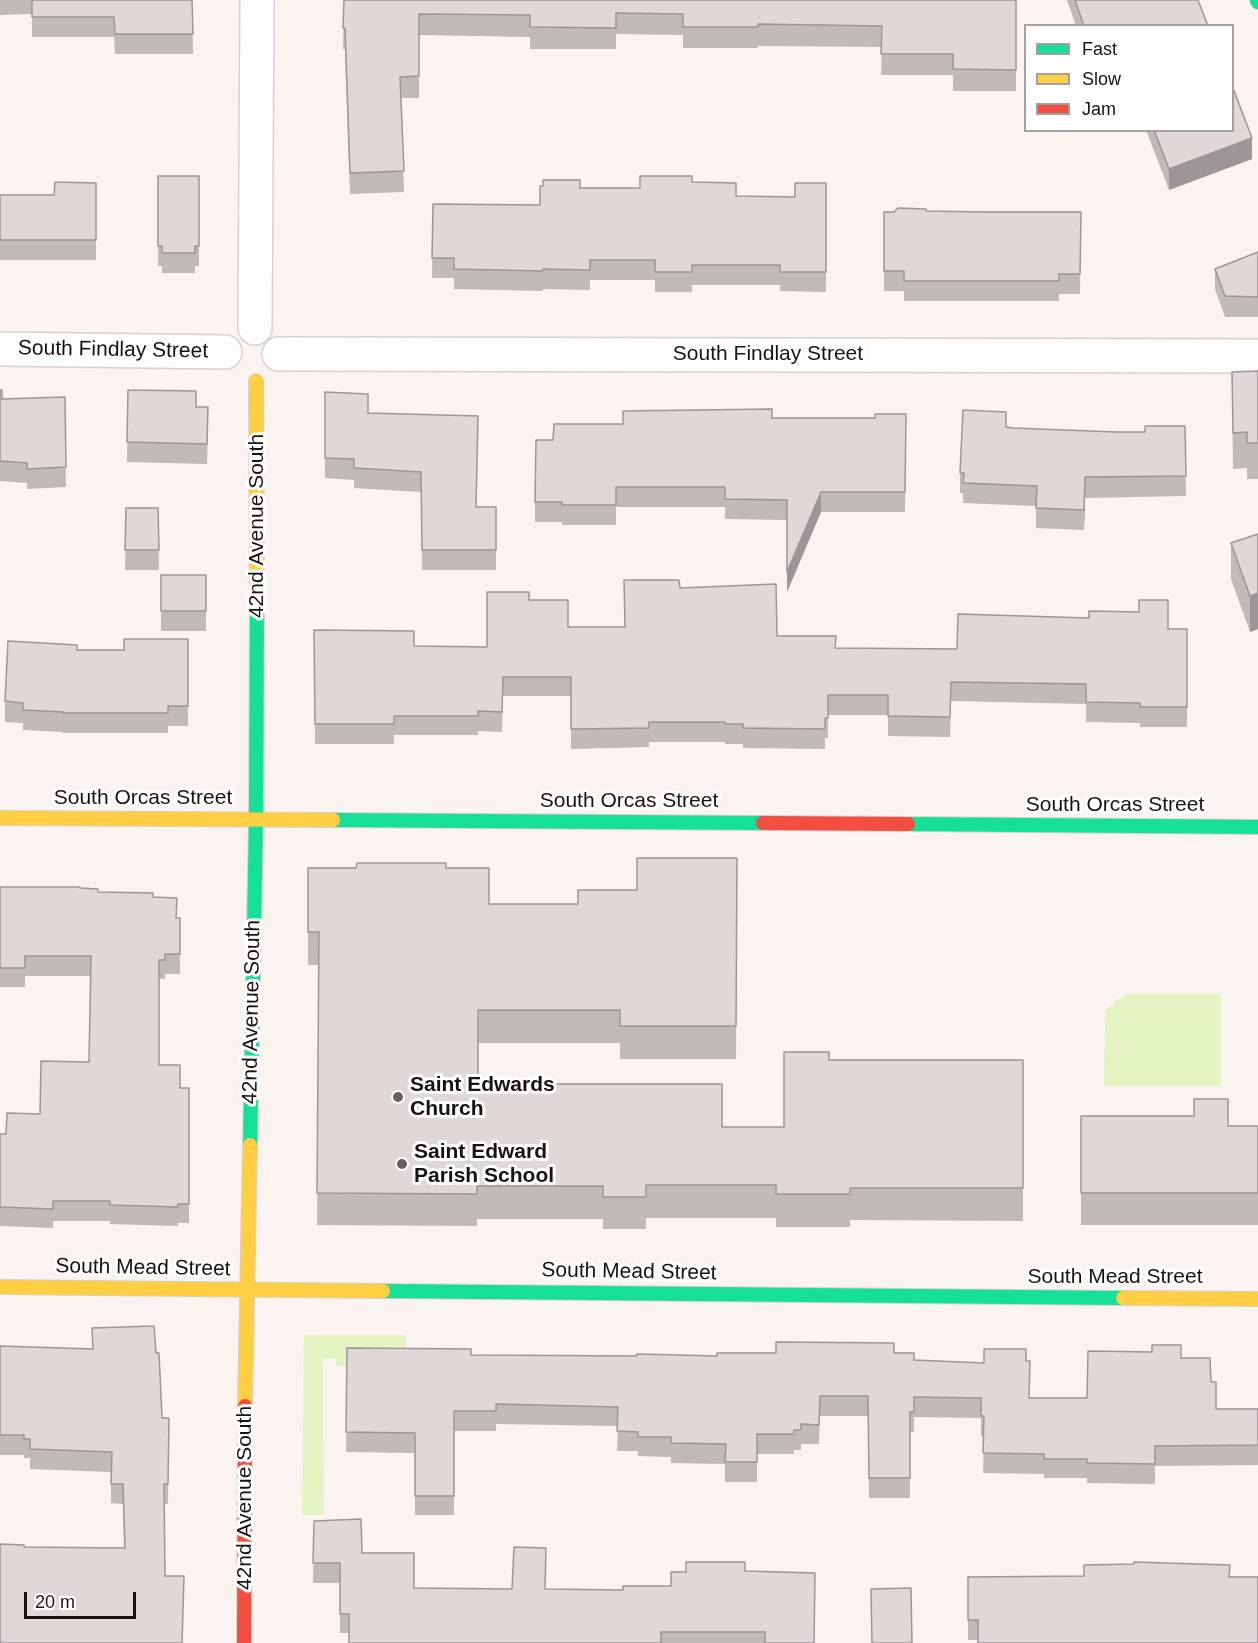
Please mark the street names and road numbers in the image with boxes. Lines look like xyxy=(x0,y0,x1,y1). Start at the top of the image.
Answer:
street label: South Findlay Street xyxy=(18,336,208,364)
street label: South Findlay Street xyxy=(673,341,863,367)
street label: 42nd Avenue South xyxy=(244,434,270,618)
street label: South Orcas Street xyxy=(54,785,232,811)
street label: South Orcas Street xyxy=(540,788,718,814)
street label: South Orcas Street xyxy=(1026,792,1204,818)
street label: 42nd Avenue South xyxy=(238,920,266,1104)
street label: South Mead Street xyxy=(55,1254,231,1282)
street label: South Mead Street xyxy=(541,1258,717,1286)
street label: South Mead Street xyxy=(1027,1264,1203,1290)
street label: 42nd Avenue South xyxy=(232,1406,258,1590)

